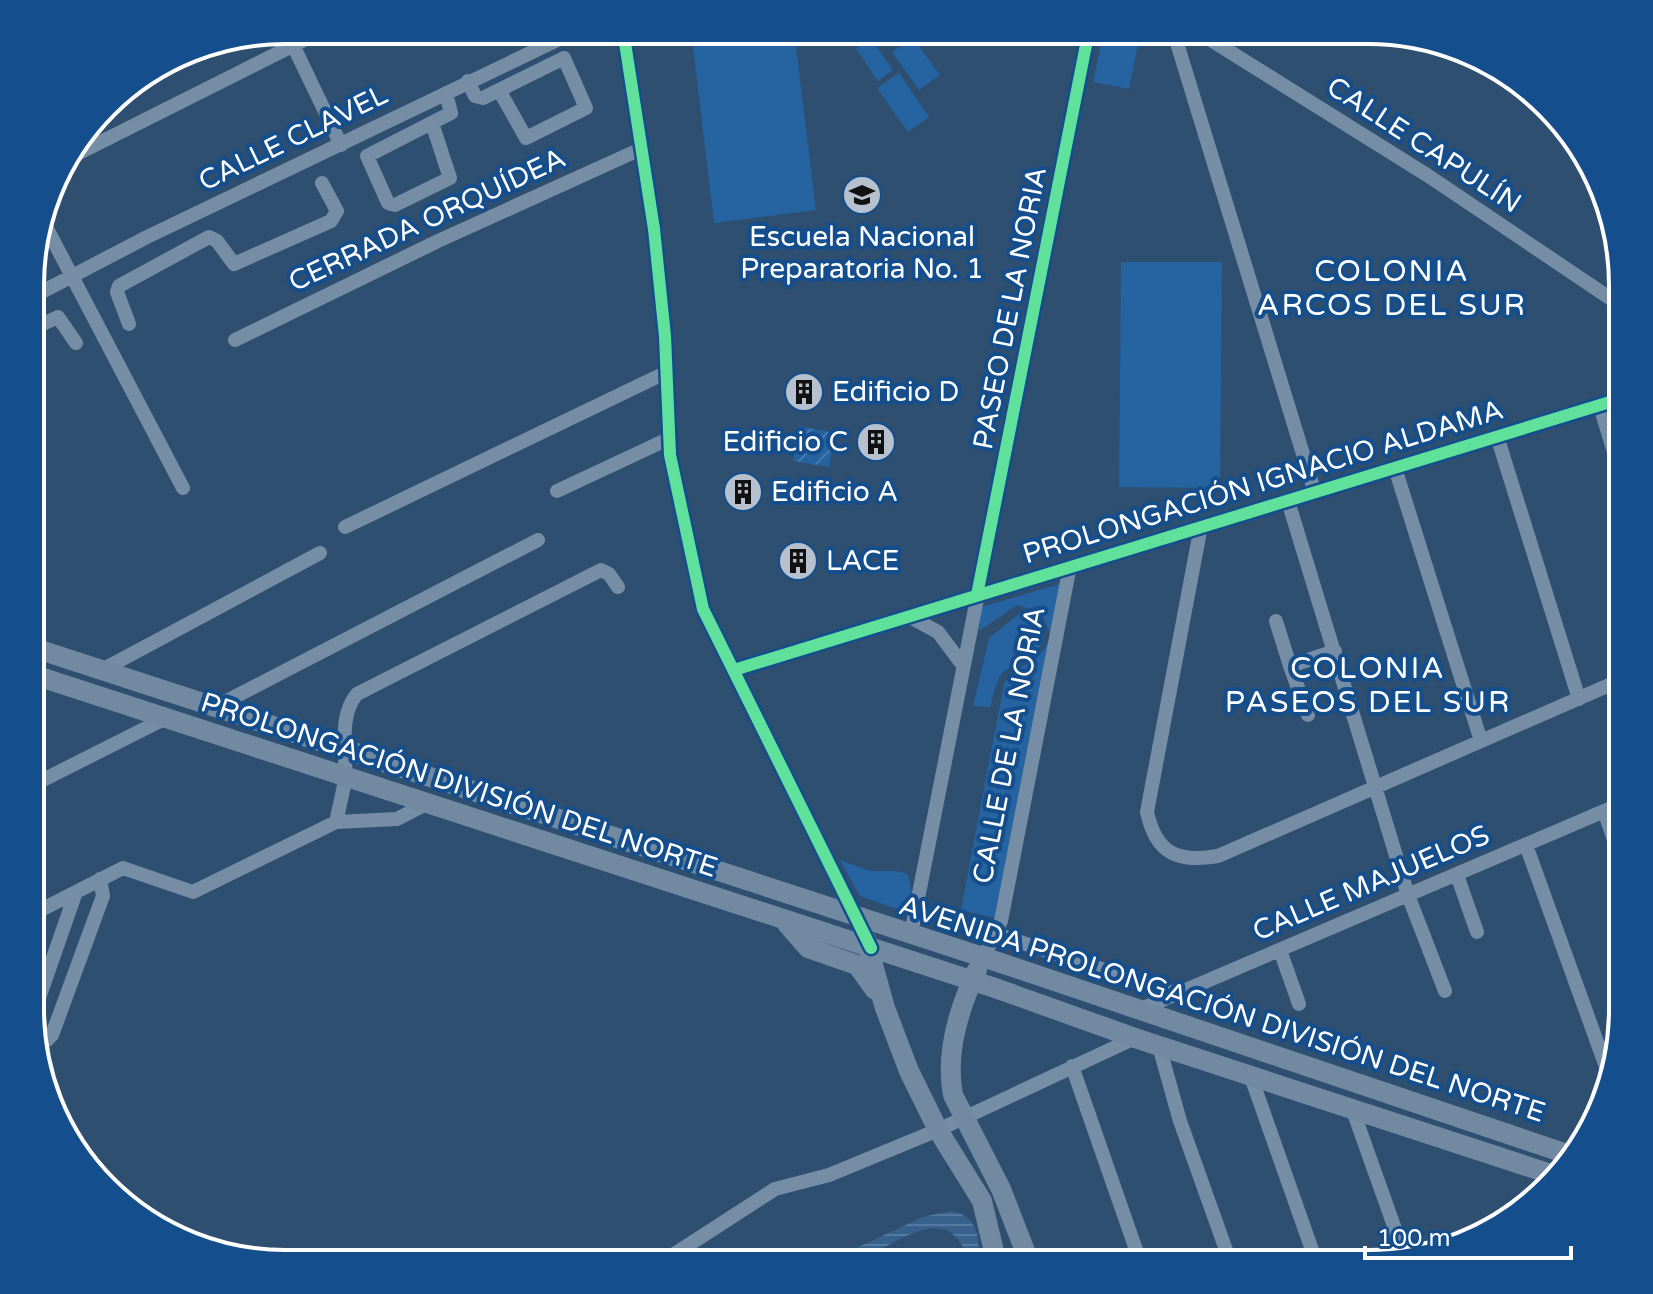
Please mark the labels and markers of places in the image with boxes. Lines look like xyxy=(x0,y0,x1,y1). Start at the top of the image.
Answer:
school or university icon: Escuela Nacional Preparatoria No. 1 xyxy=(841,174,883,216)
place label: Escuela Nacional Preparatoria No. 1 xyxy=(740,220,984,286)
building icon: Edificio D xyxy=(783,371,825,413)
place label: Edificio D xyxy=(832,375,959,409)
building icon: Edificio C xyxy=(855,421,897,463)
place label: Edificio C xyxy=(722,425,848,459)
building icon: Edificio A xyxy=(722,471,764,513)
place label: Edificio A xyxy=(771,475,898,509)
building icon: LACE xyxy=(777,540,819,582)
place label: LACE xyxy=(826,544,899,578)

